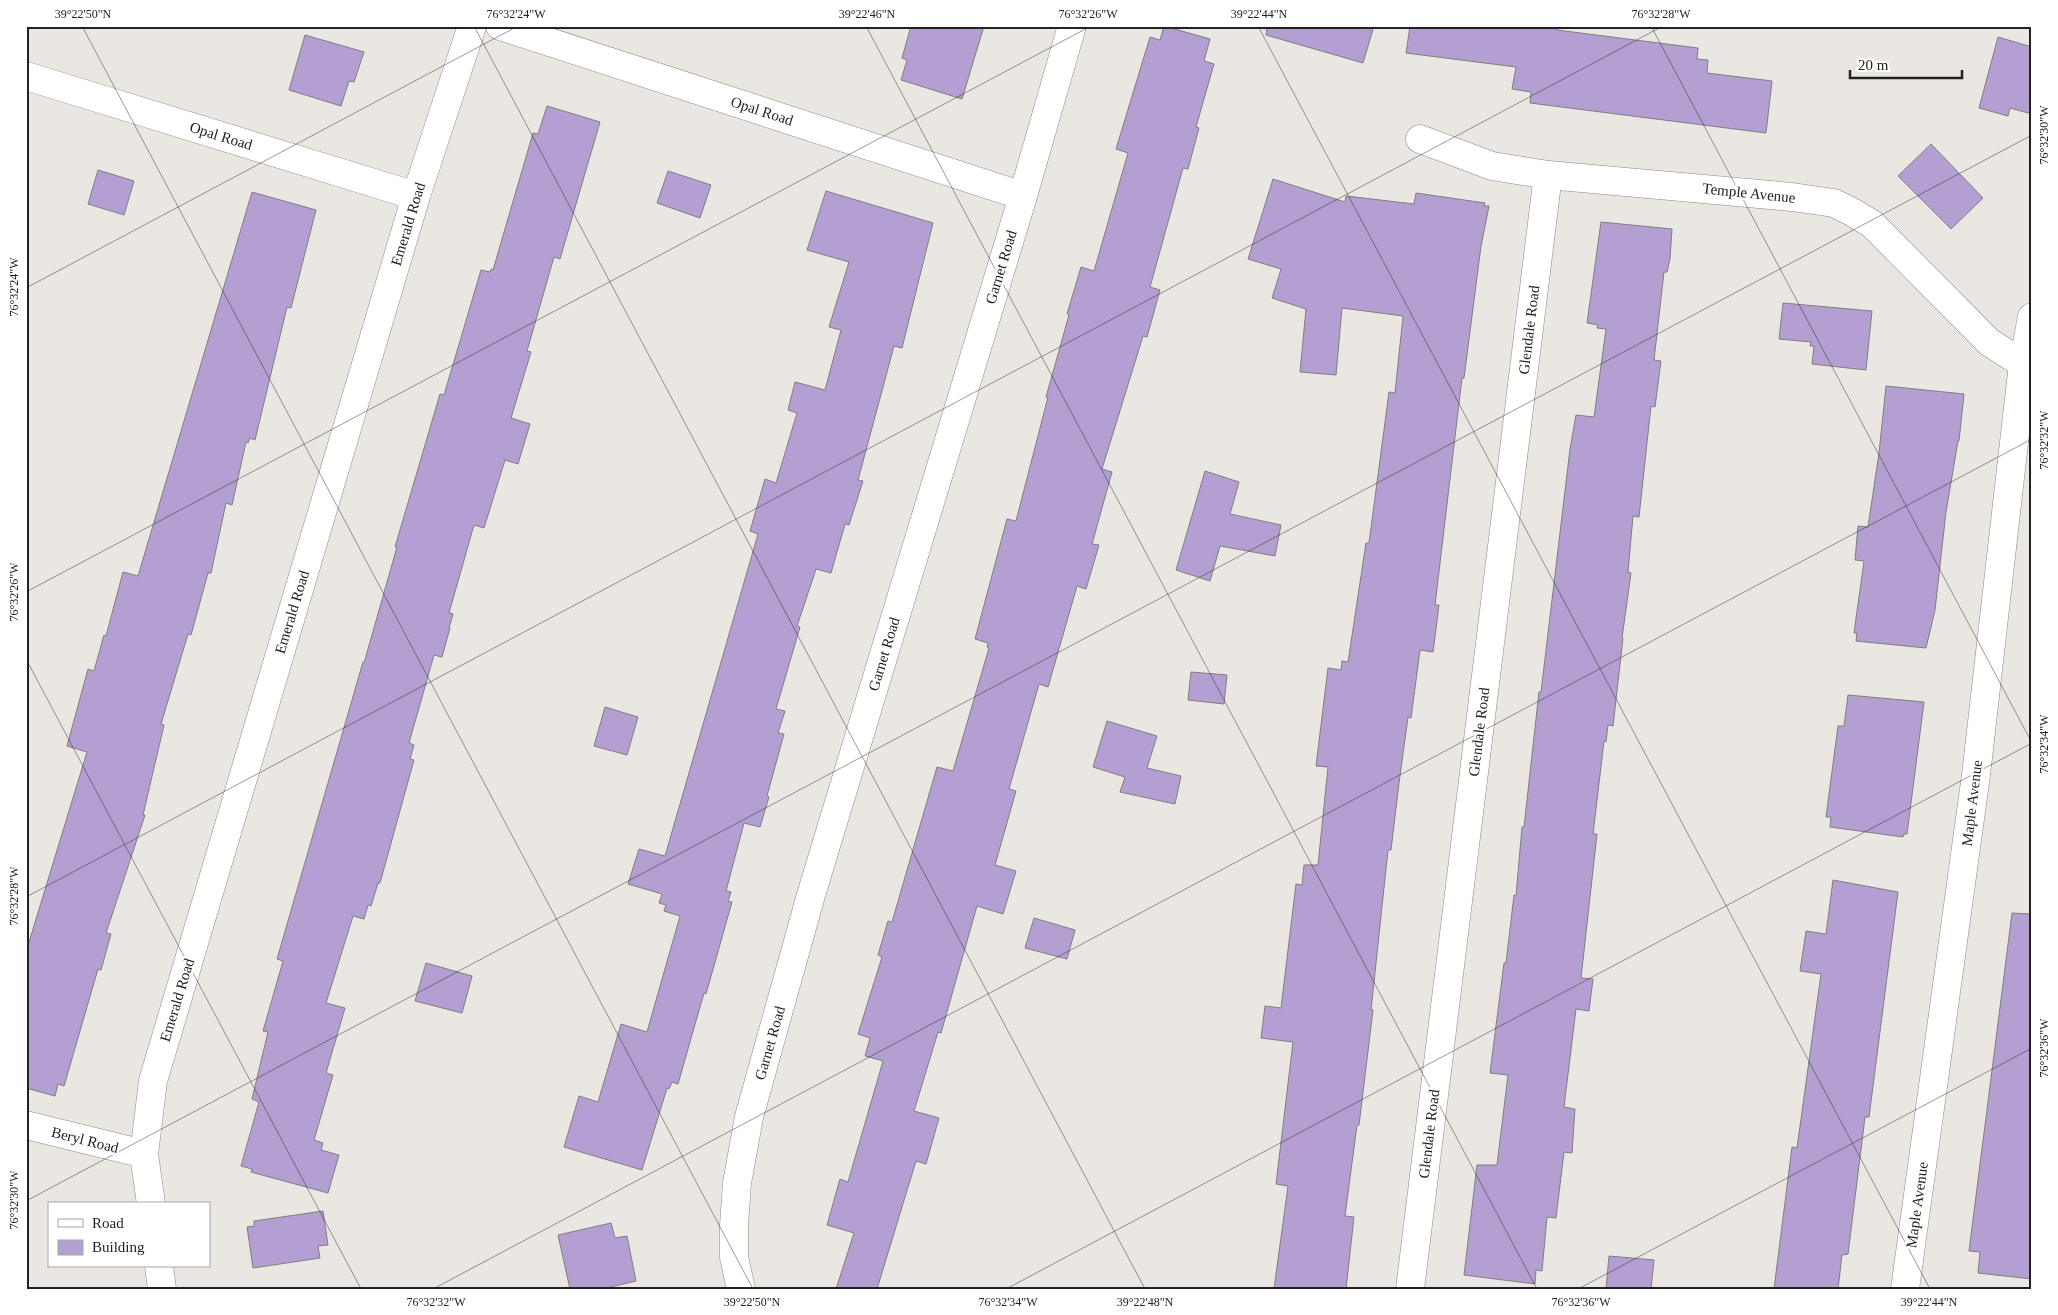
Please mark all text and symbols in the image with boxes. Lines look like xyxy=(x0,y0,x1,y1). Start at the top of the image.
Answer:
text: 39°22'50"N xyxy=(55,7,112,21)
text: 76°32'24"W xyxy=(486,7,546,21)
text: 39°22'46"N xyxy=(839,7,896,21)
text: 76°32'26"W xyxy=(1058,7,1118,21)
text: 39°22'44"N xyxy=(1231,7,1288,21)
text: 76°32'28"W xyxy=(1631,7,1691,21)
scale bar xyxy=(1850,48,1963,80)
text: 20 m xyxy=(1858,57,1889,73)
street label: Opal Road xyxy=(729,93,796,129)
text: 76°32'30"W xyxy=(2037,105,2051,165)
street label: Opal Road xyxy=(188,119,255,153)
street label: Emerald Road xyxy=(388,180,428,268)
street label: Temple Avenue xyxy=(1702,180,1797,206)
street label: Garnet Road xyxy=(982,228,1020,306)
text: 76°32'24"W xyxy=(7,257,21,317)
street label: Glendale Road xyxy=(1516,284,1542,375)
text: 76°32'32"W xyxy=(2037,410,2051,470)
text: 76°32'26"W xyxy=(7,562,21,622)
street label: Emerald Road xyxy=(272,568,312,656)
street label: Garnet Road xyxy=(865,615,903,693)
street label: Glendale Road xyxy=(1466,686,1492,777)
text: 76°32'34"W xyxy=(2037,714,2051,774)
street label: Maple Avenue xyxy=(1959,759,1985,847)
text: 76°32'28"W xyxy=(7,866,21,926)
street label: Emerald Road xyxy=(157,956,197,1044)
street label: Garnet Road xyxy=(752,1004,788,1082)
text: 76°32'36"W xyxy=(2037,1018,2051,1078)
street label: Glendale Road xyxy=(1416,1088,1442,1179)
street label: Beryl Road xyxy=(50,1124,121,1156)
street label: Maple Avenue xyxy=(1903,1161,1931,1249)
text: 76°32'30"W xyxy=(7,1170,21,1230)
legend xyxy=(48,1202,210,1268)
text: Road xyxy=(92,1215,124,1231)
text: Building xyxy=(92,1239,145,1255)
text: 76°32'32"W xyxy=(406,1295,466,1309)
text: 39°22'50"N xyxy=(724,1295,781,1309)
text: 76°32'34"W xyxy=(978,1295,1038,1309)
text: 39°22'48"N xyxy=(1117,1295,1174,1309)
text: 76°32'36"W xyxy=(1551,1295,1611,1309)
text: 39°22'44"N xyxy=(1901,1295,1958,1309)

